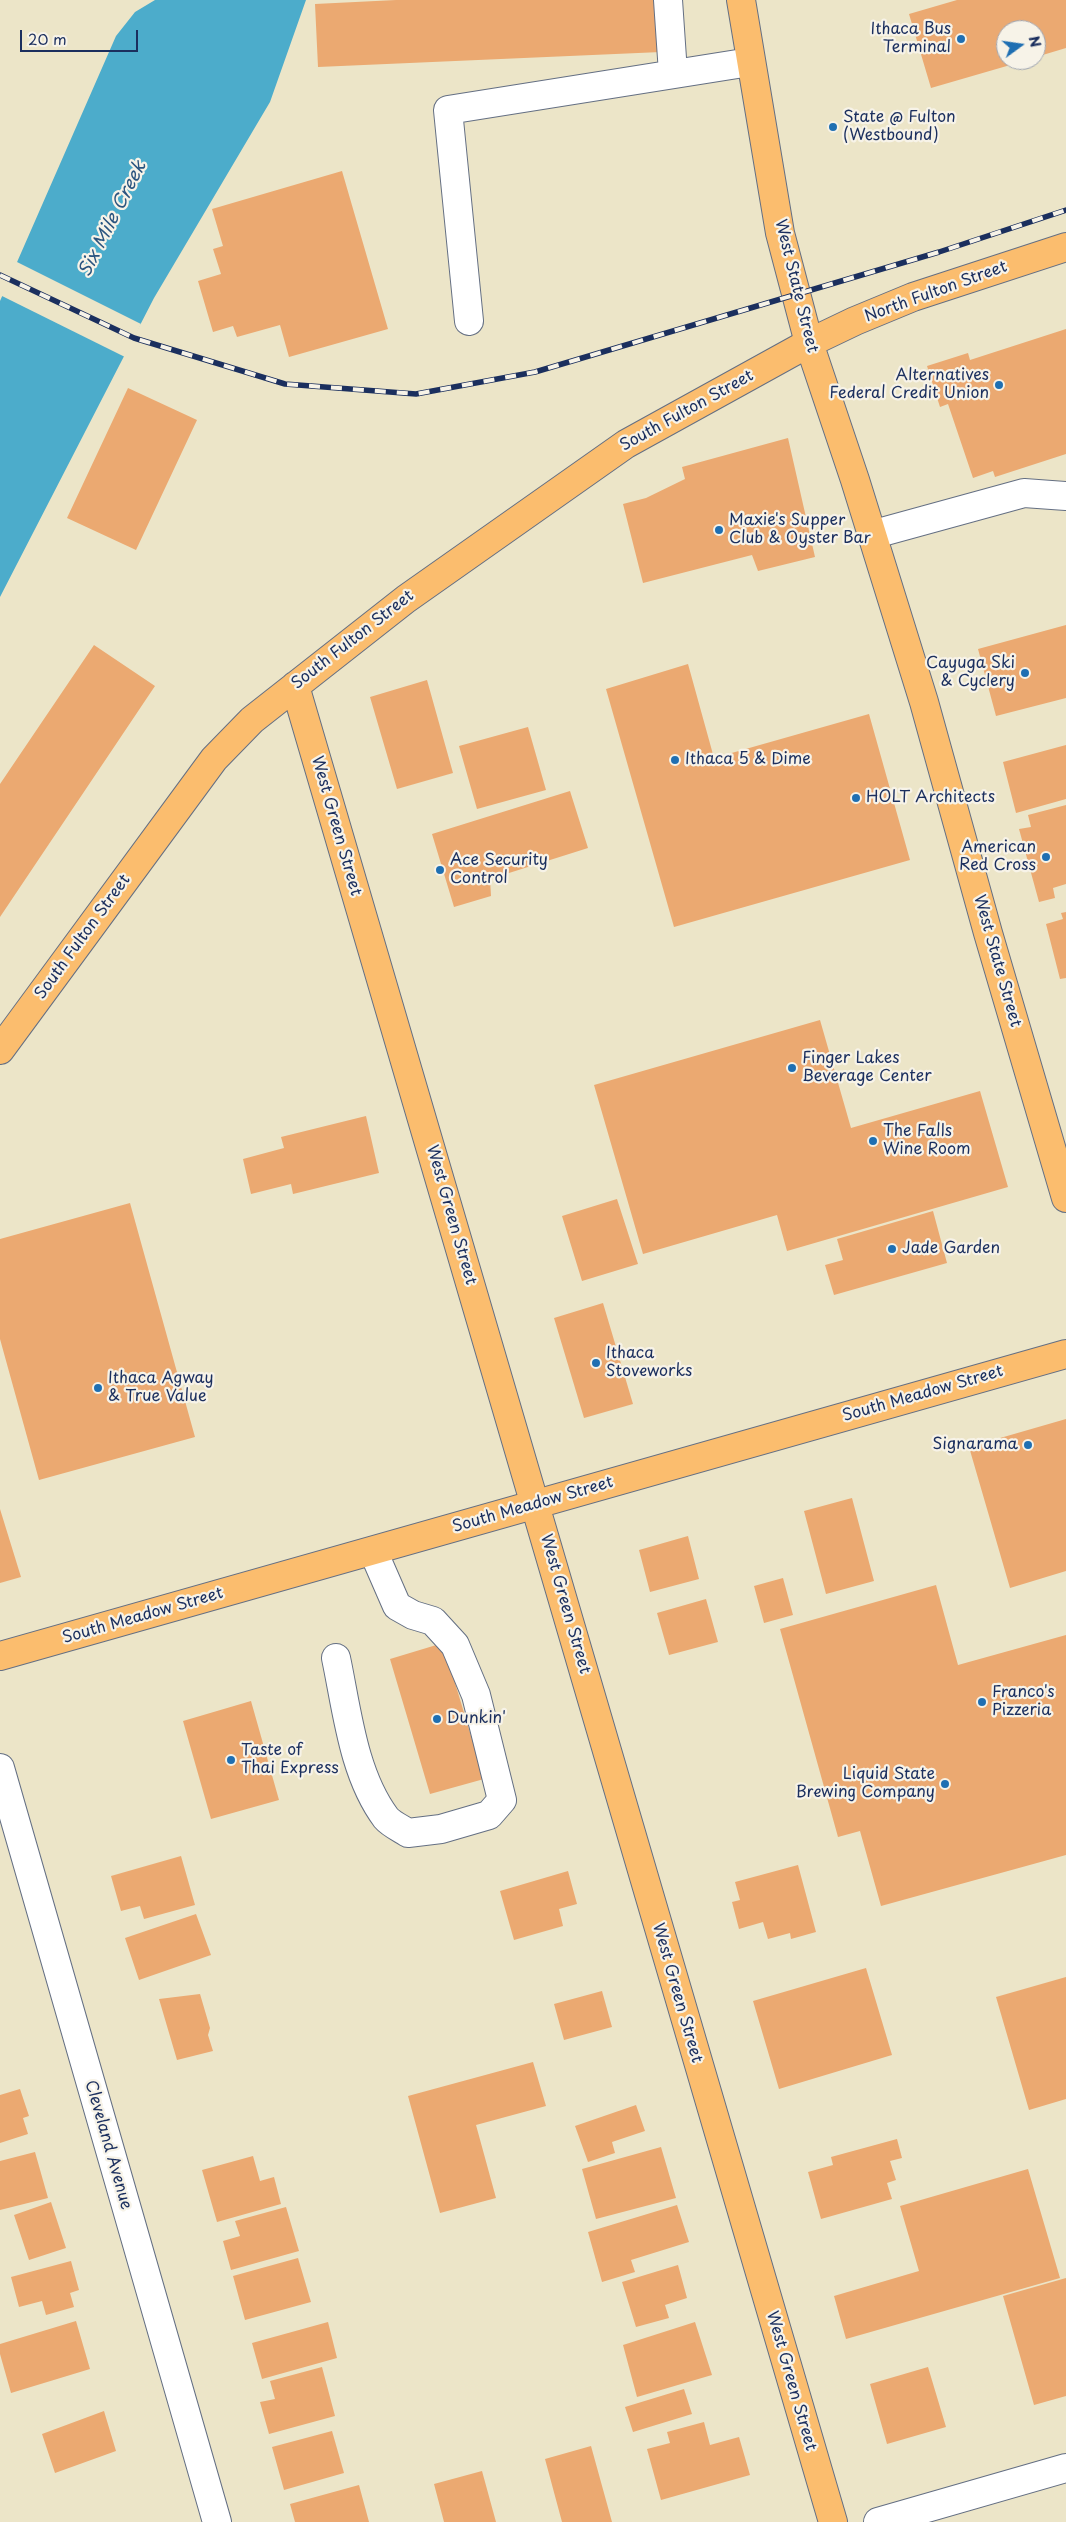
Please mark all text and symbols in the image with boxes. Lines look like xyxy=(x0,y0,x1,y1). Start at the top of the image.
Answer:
scale bar xyxy=(22,20,140,52)
place label: Ithaca Bus Terminal xyxy=(871,20,951,58)
north arrow xyxy=(996,20,1046,70)
text: 20 m xyxy=(28,27,67,50)
marker: Ithaca Bus Terminal xyxy=(955,33,967,45)
text: N xyxy=(1024,34,1047,49)
place label: State @ Fulton (Westbound) xyxy=(843,108,956,146)
marker: State @ Fulton (Westbound) xyxy=(827,121,839,133)
water label: Six Mile Creek xyxy=(75,158,151,280)
street label: West State Street xyxy=(770,217,822,355)
street label: North Fulton Street xyxy=(862,257,1010,327)
street label: South Fulton Street xyxy=(617,366,757,456)
place label: Alternatives Federal Credit Union xyxy=(829,366,989,404)
marker: Alternatives Federal Credit Union xyxy=(993,379,1005,391)
place label: Maxie's Supper Club & Oyster Bar xyxy=(729,511,871,549)
marker: Maxie's Supper Club & Oyster Bar xyxy=(713,524,725,536)
street label: South Fulton Street xyxy=(288,586,418,694)
place label: Cayuga Ski & Cyclery xyxy=(926,654,1015,692)
marker: Cayuga Ski & Cyclery xyxy=(1019,667,1031,679)
place label: Ithaca 5 & Dime xyxy=(685,750,811,770)
street label: West Green Street xyxy=(307,754,365,898)
marker: Ithaca 5 & Dime xyxy=(669,754,681,766)
place label: HOLT Architects xyxy=(866,788,995,808)
marker: HOLT Architects xyxy=(850,792,862,804)
place label: American Red Cross xyxy=(959,838,1036,876)
place label: Ace Security Control xyxy=(450,851,548,889)
marker: American Red Cross xyxy=(1040,851,1052,863)
marker: Ace Security Control xyxy=(434,864,446,876)
street label: South Fulton Street xyxy=(31,871,135,1003)
street label: West State Street xyxy=(969,893,1025,1029)
place label: Finger Lakes Beverage Center xyxy=(802,1049,932,1087)
marker: Finger Lakes Beverage Center xyxy=(786,1062,798,1074)
place label: The Falls Wine Room xyxy=(883,1122,971,1160)
marker: The Falls Wine Room xyxy=(867,1135,879,1147)
street label: West Green Street xyxy=(422,1143,480,1287)
place label: Jade Garden xyxy=(902,1239,1000,1259)
marker: Jade Garden xyxy=(886,1243,898,1255)
place label: Ithaca Stoveworks xyxy=(606,1344,692,1382)
marker: Ithaca Stoveworks xyxy=(590,1357,602,1369)
street label: South Meadow Street xyxy=(840,1362,1006,1426)
place label: Ithaca Agway & True Value xyxy=(108,1369,214,1407)
marker: Ithaca Agway & True Value xyxy=(92,1382,104,1394)
place label: Signarama xyxy=(932,1435,1018,1455)
marker: Signarama xyxy=(1022,1439,1034,1451)
street label: South Meadow Street xyxy=(450,1473,616,1537)
street label: West Green Street xyxy=(536,1532,594,1676)
street label: South Meadow Street xyxy=(60,1584,226,1648)
place label: Franco's Pizzeria xyxy=(992,1683,1055,1721)
marker: Franco's Pizzeria xyxy=(976,1696,988,1708)
place label: Dunkin' xyxy=(447,1709,506,1729)
marker: Dunkin' xyxy=(431,1713,443,1725)
place label: Taste of Thai Express xyxy=(241,1741,339,1779)
marker: Taste of Thai Express xyxy=(225,1754,237,1766)
place label: Liquid State Brewing Company xyxy=(796,1765,935,1803)
marker: Liquid State Brewing Company xyxy=(939,1778,951,1790)
street label: West Green Street xyxy=(648,1921,706,2065)
street label: Cleveland Avenue xyxy=(80,2078,136,2212)
street label: West Green Street xyxy=(762,2309,820,2453)

